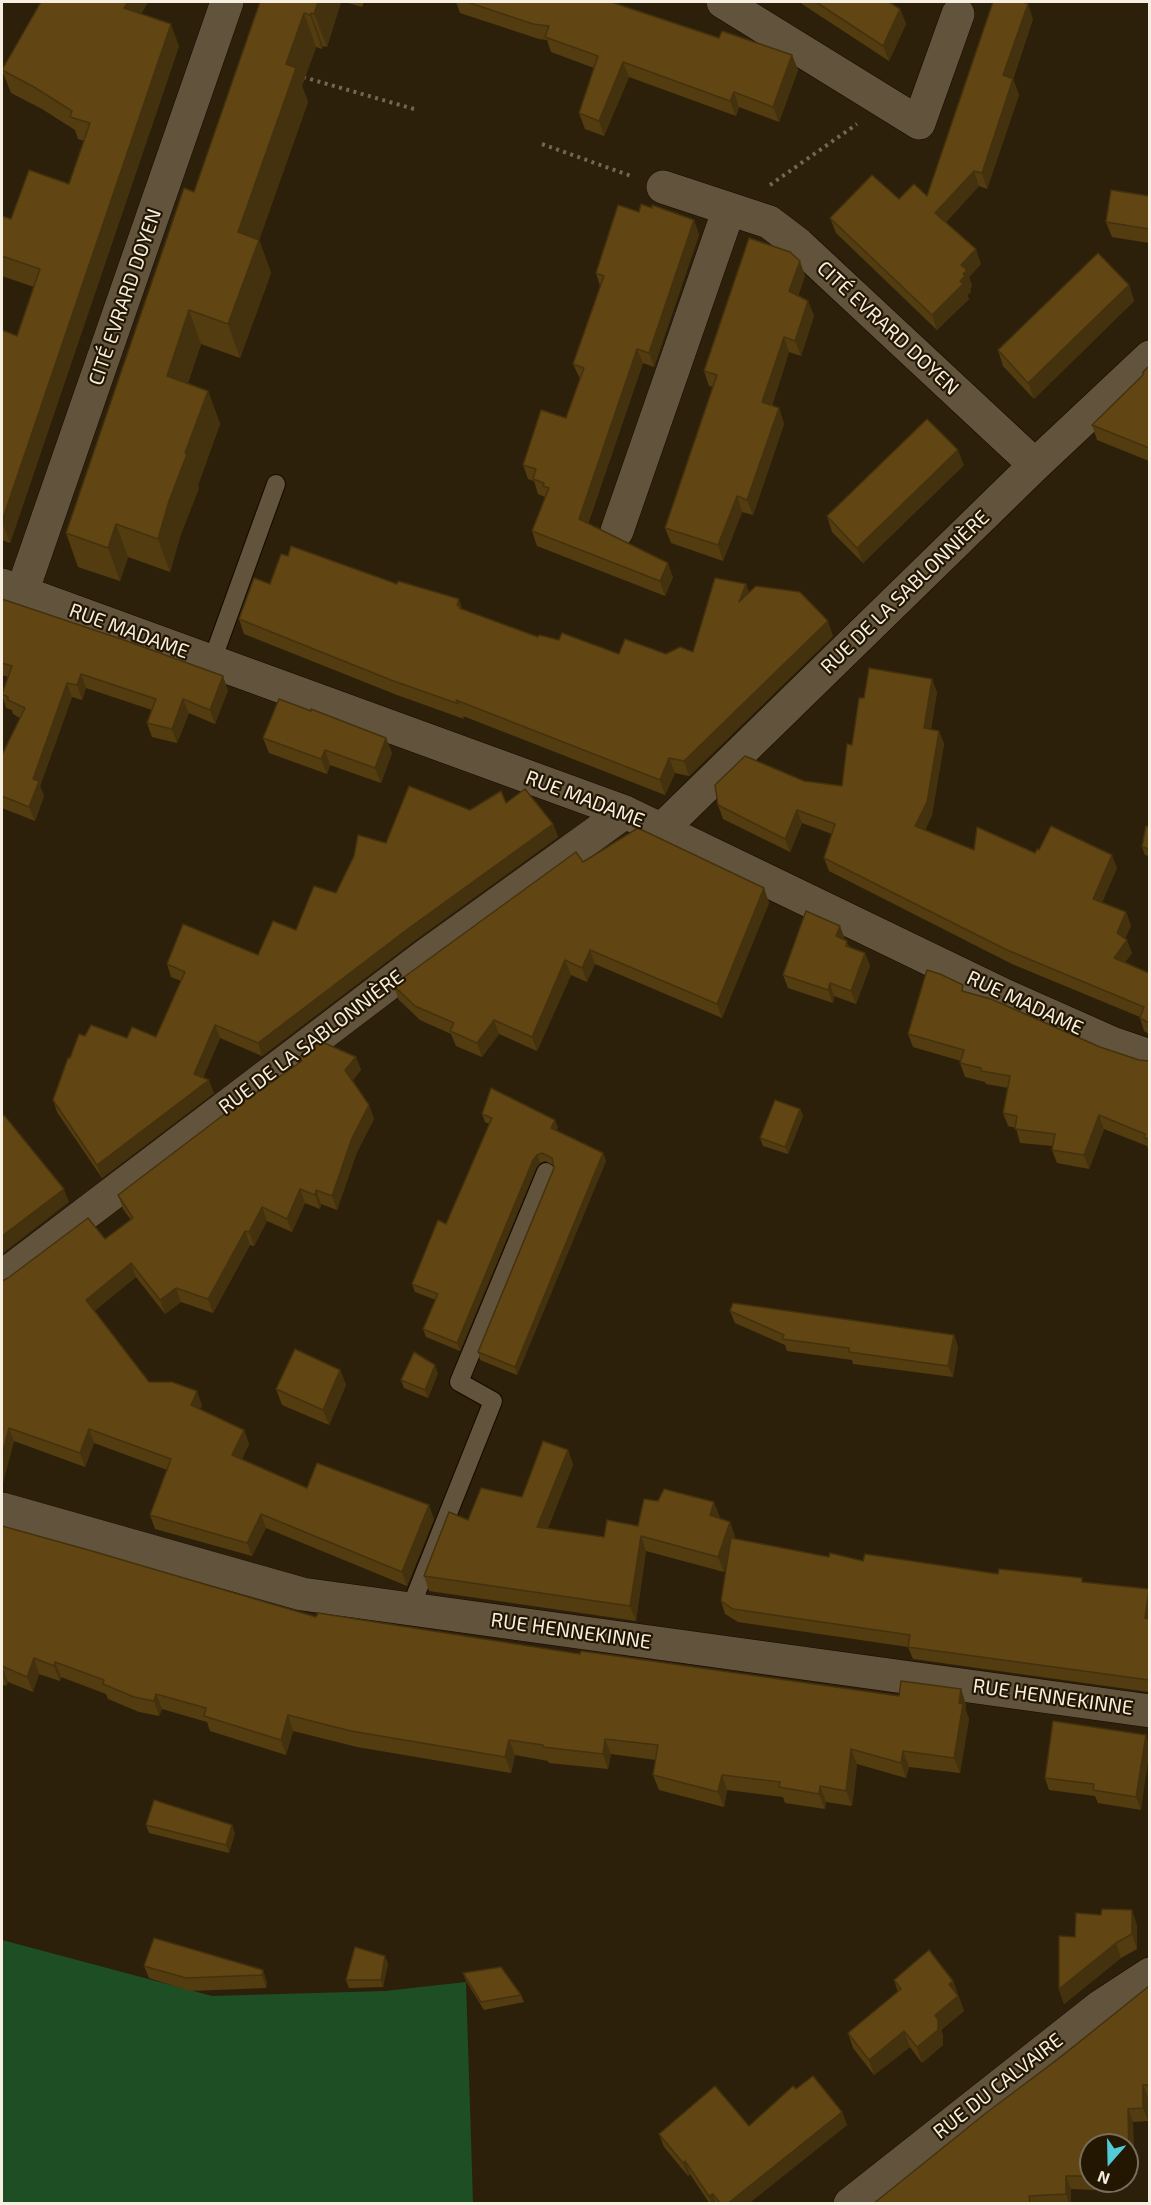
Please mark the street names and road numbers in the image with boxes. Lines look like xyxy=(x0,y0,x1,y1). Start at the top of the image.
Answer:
street label: CITÉ EVRARD DOYEN xyxy=(84,206,166,388)
street label: CITÉ EVRARD DOYEN xyxy=(812,256,964,400)
street label: RUE DE LA SABLONNIÈRE xyxy=(816,505,994,679)
street label: RUE MADAME xyxy=(66,598,192,664)
street label: RUE MADAME xyxy=(522,765,648,833)
street label: RUE DE LA SABLONNIÈRE xyxy=(214,965,408,1119)
street label: RUE MADAME xyxy=(963,966,1087,1040)
street label: RUE HENNEKINNE xyxy=(489,1608,653,1654)
street label: RUE HENNEKINNE xyxy=(971,1674,1135,1720)
street label: RUE DU CALVAIRE xyxy=(929,2028,1067,2144)

